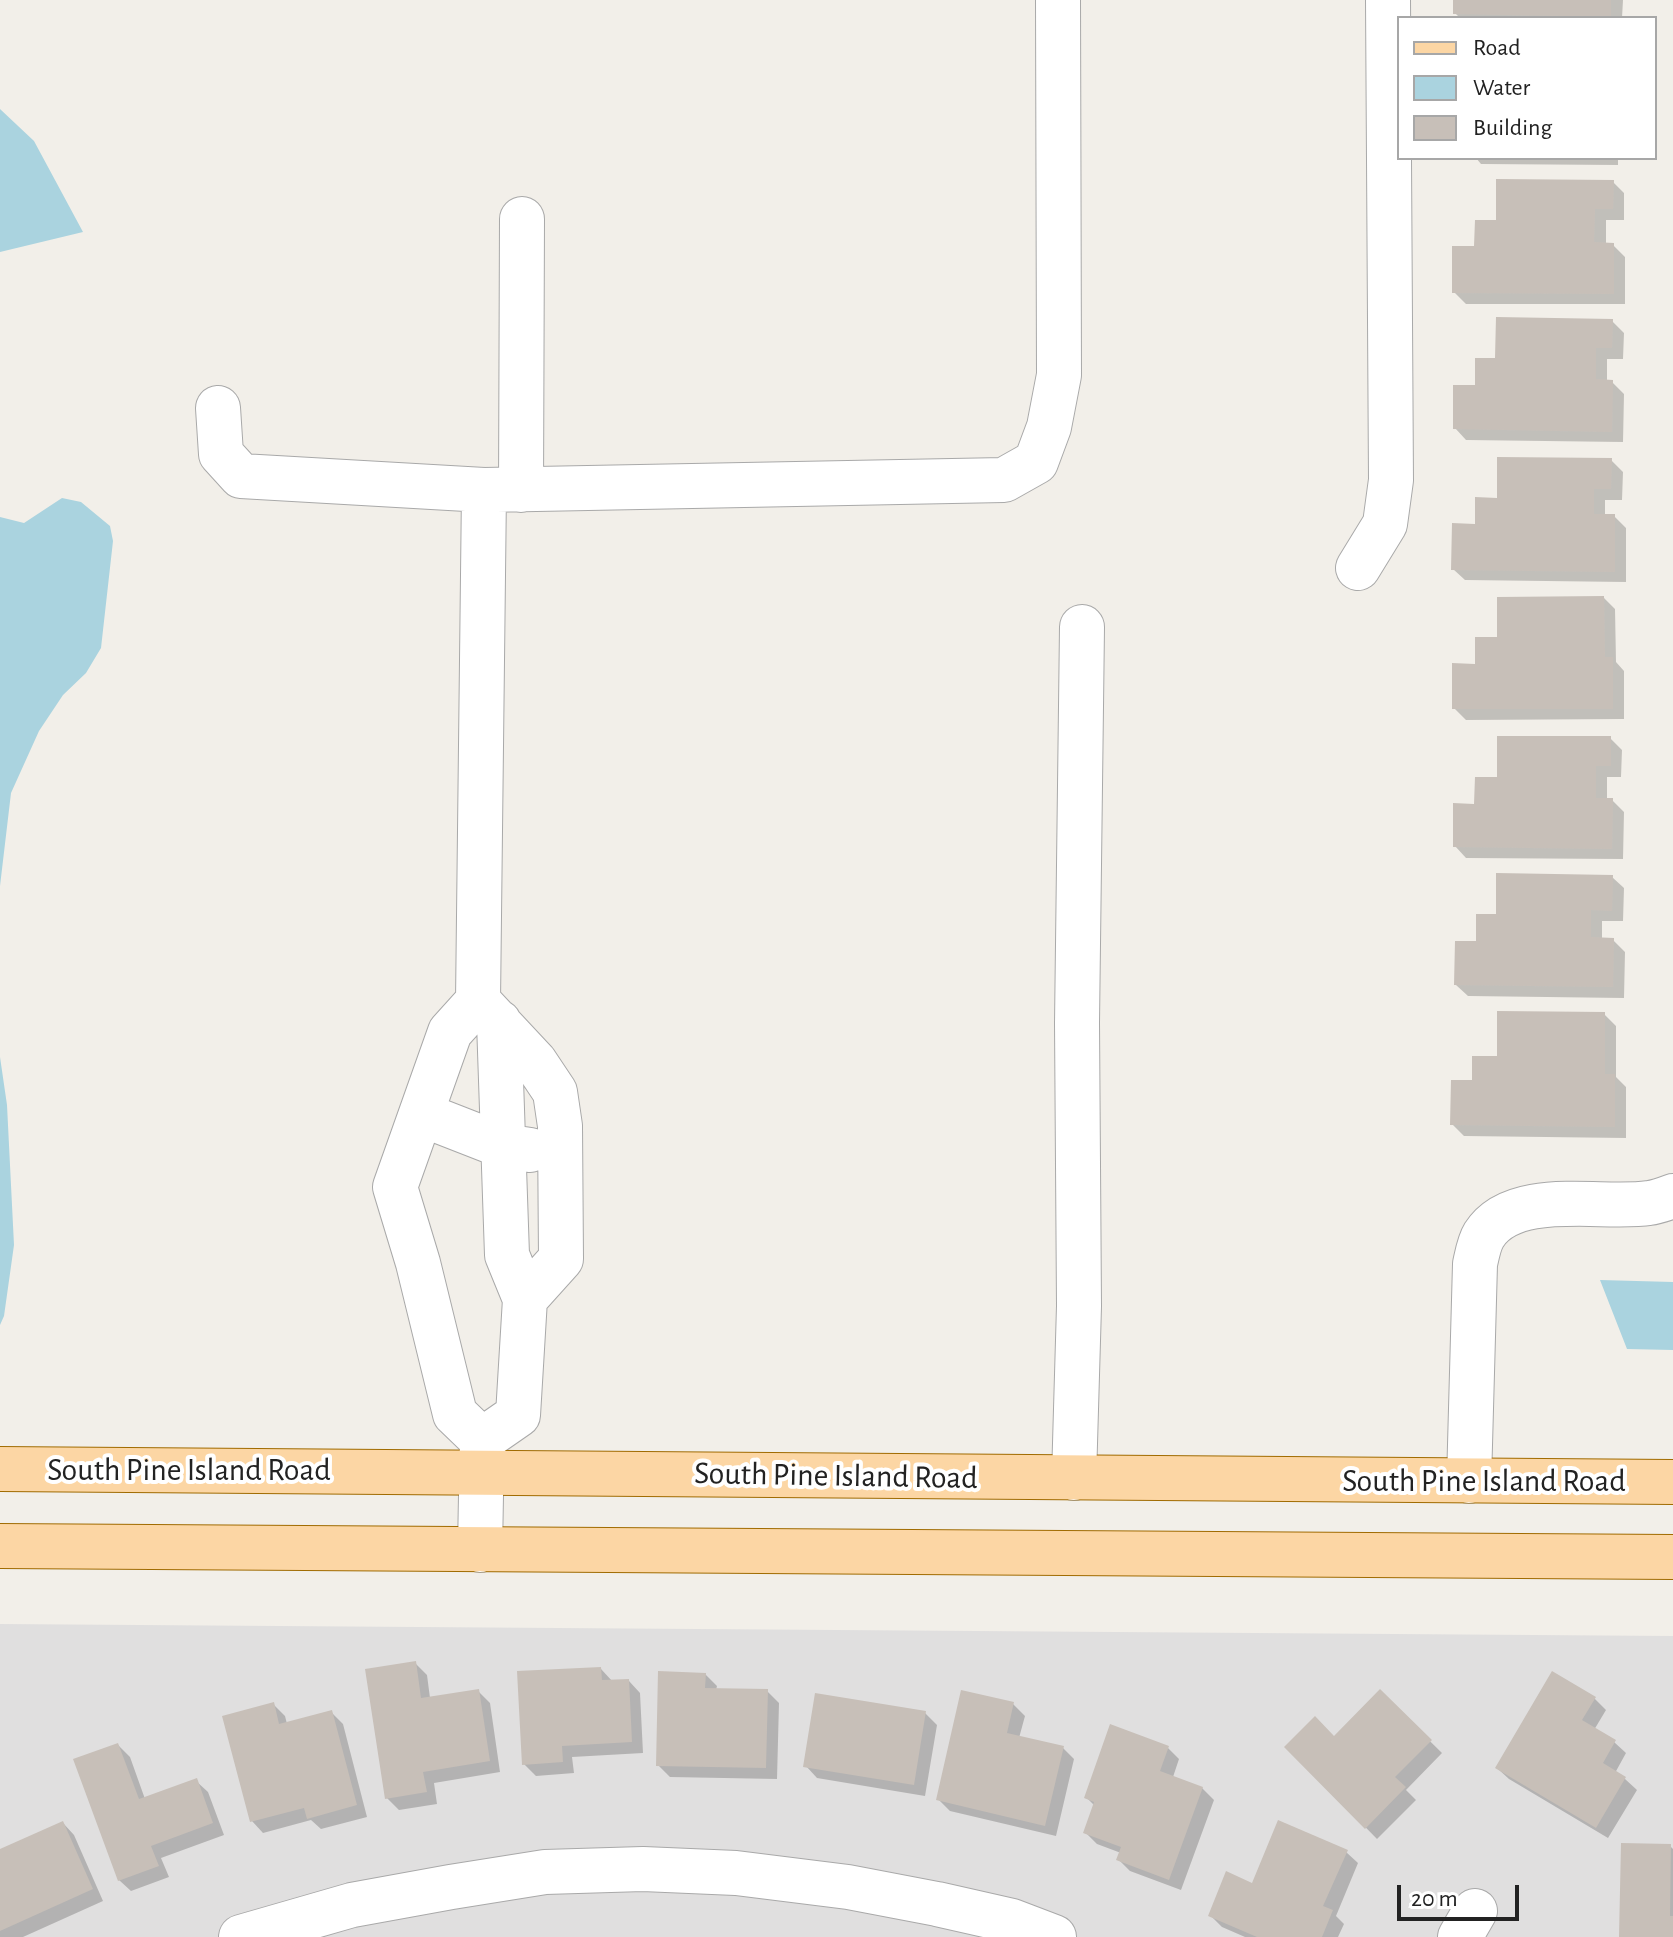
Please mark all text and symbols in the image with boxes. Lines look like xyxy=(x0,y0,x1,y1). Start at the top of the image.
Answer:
legend xyxy=(1397,16,1657,160)
text: Road xyxy=(1473,36,1521,60)
text: Water xyxy=(1473,76,1530,100)
text: Building xyxy=(1473,116,1552,140)
street label: South Pine Island Road xyxy=(47,1451,331,1489)
street label: South Pine Island Road xyxy=(694,1454,978,1498)
street label: South Pine Island Road xyxy=(1342,1462,1626,1500)
scale bar xyxy=(1401,1869,1523,1919)
text: 20 m xyxy=(1411,1887,1458,1911)

